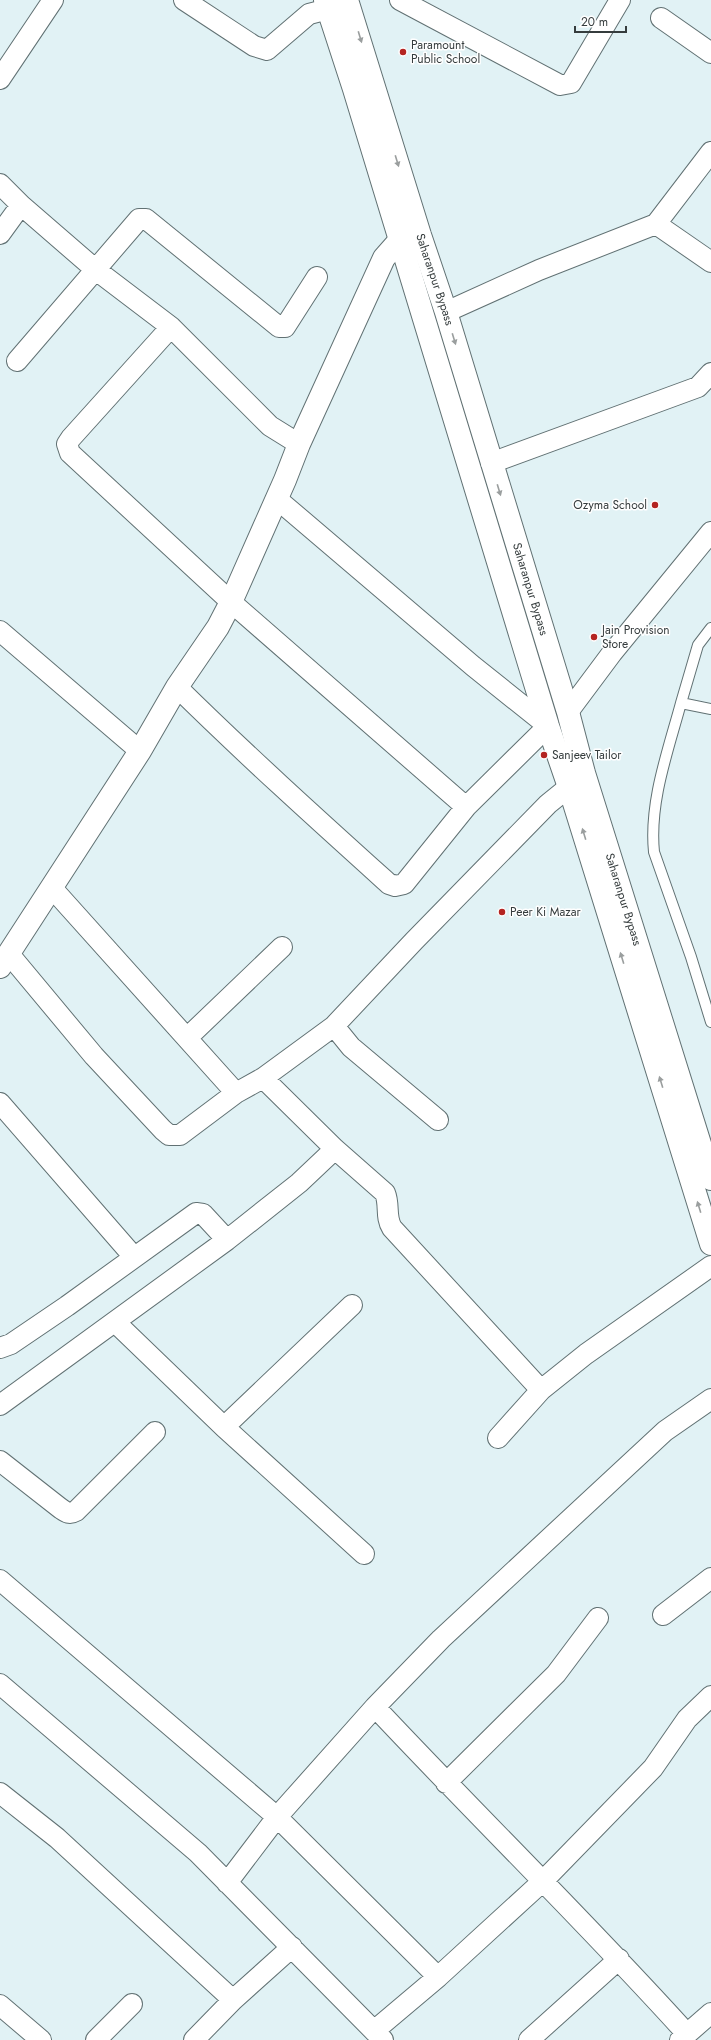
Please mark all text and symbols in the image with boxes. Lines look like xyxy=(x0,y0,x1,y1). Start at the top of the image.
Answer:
scale bar xyxy=(575,8,626,34)
text: 20 m xyxy=(581,13,608,31)
one-way arrow xyxy=(357,31,363,43)
place label: Paramount Public School xyxy=(411,36,480,68)
marker: Paramount Public School xyxy=(398,47,408,57)
one-way arrow xyxy=(394,156,400,168)
street label: Saharanpur Bypass xyxy=(411,231,459,328)
one-way arrow xyxy=(451,333,457,345)
one-way arrow xyxy=(496,484,502,496)
place label: Ozyma School xyxy=(573,496,647,514)
marker: Ozyma School xyxy=(650,500,660,510)
street label: Saharanpur Bypass xyxy=(508,541,553,638)
place label: Jain Provision Store xyxy=(600,621,670,653)
marker: Jain Provision Store xyxy=(589,632,599,642)
place label: Sanjeev Tailor xyxy=(552,746,622,764)
marker: Sanjeev Tailor xyxy=(539,750,549,760)
one-way arrow xyxy=(580,828,586,840)
street label: Saharanpur Bypass xyxy=(601,851,646,948)
place label: Peer Ki Mazar xyxy=(510,903,582,921)
marker: Peer Ki Mazar xyxy=(497,907,507,917)
one-way arrow xyxy=(619,952,625,964)
one-way arrow xyxy=(658,1076,664,1088)
one-way arrow xyxy=(696,1200,702,1212)

